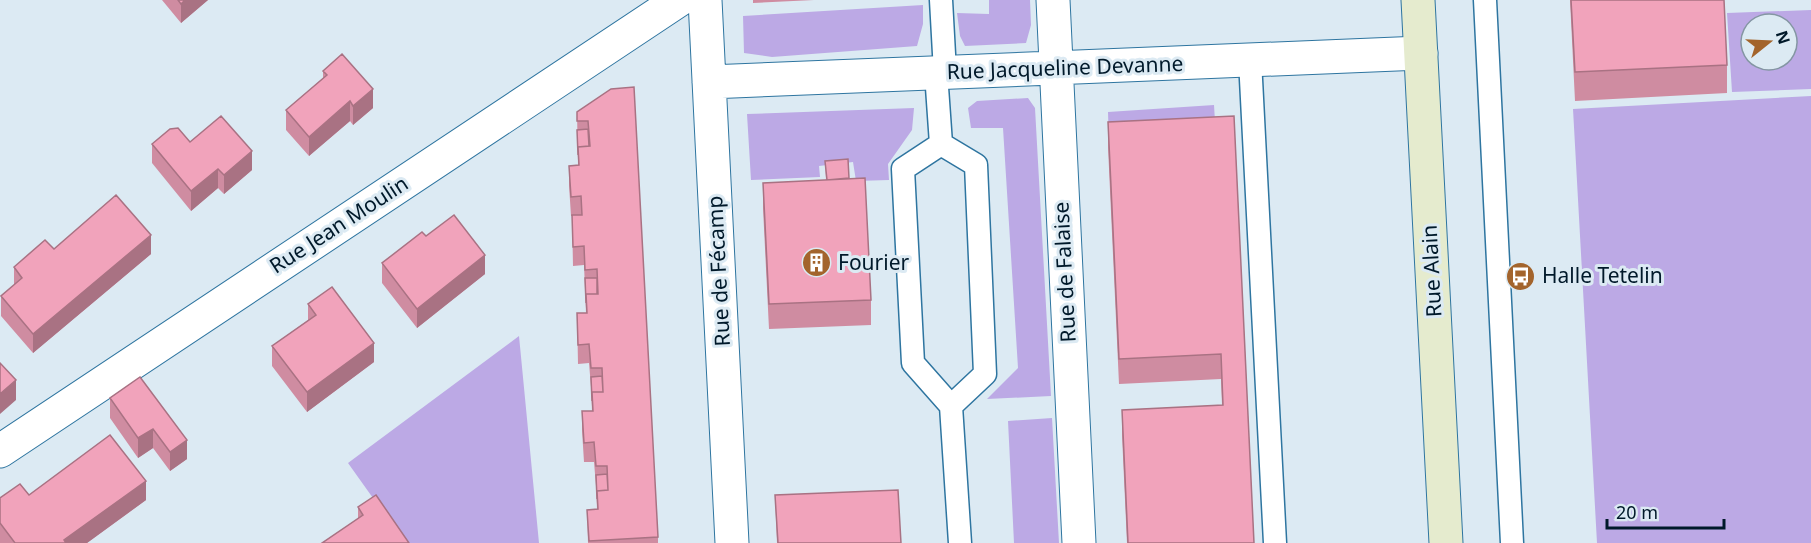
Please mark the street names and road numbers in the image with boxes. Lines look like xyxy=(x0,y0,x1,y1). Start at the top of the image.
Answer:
street label: Rue Jacqueline Devanne xyxy=(946,49,1184,85)
street label: Rue Jean Moulin xyxy=(264,169,413,279)
street label: Rue de Fécamp xyxy=(700,195,736,347)
street label: Rue de Falaise xyxy=(1046,201,1082,343)
street label: Rue Alain xyxy=(1415,224,1447,318)

